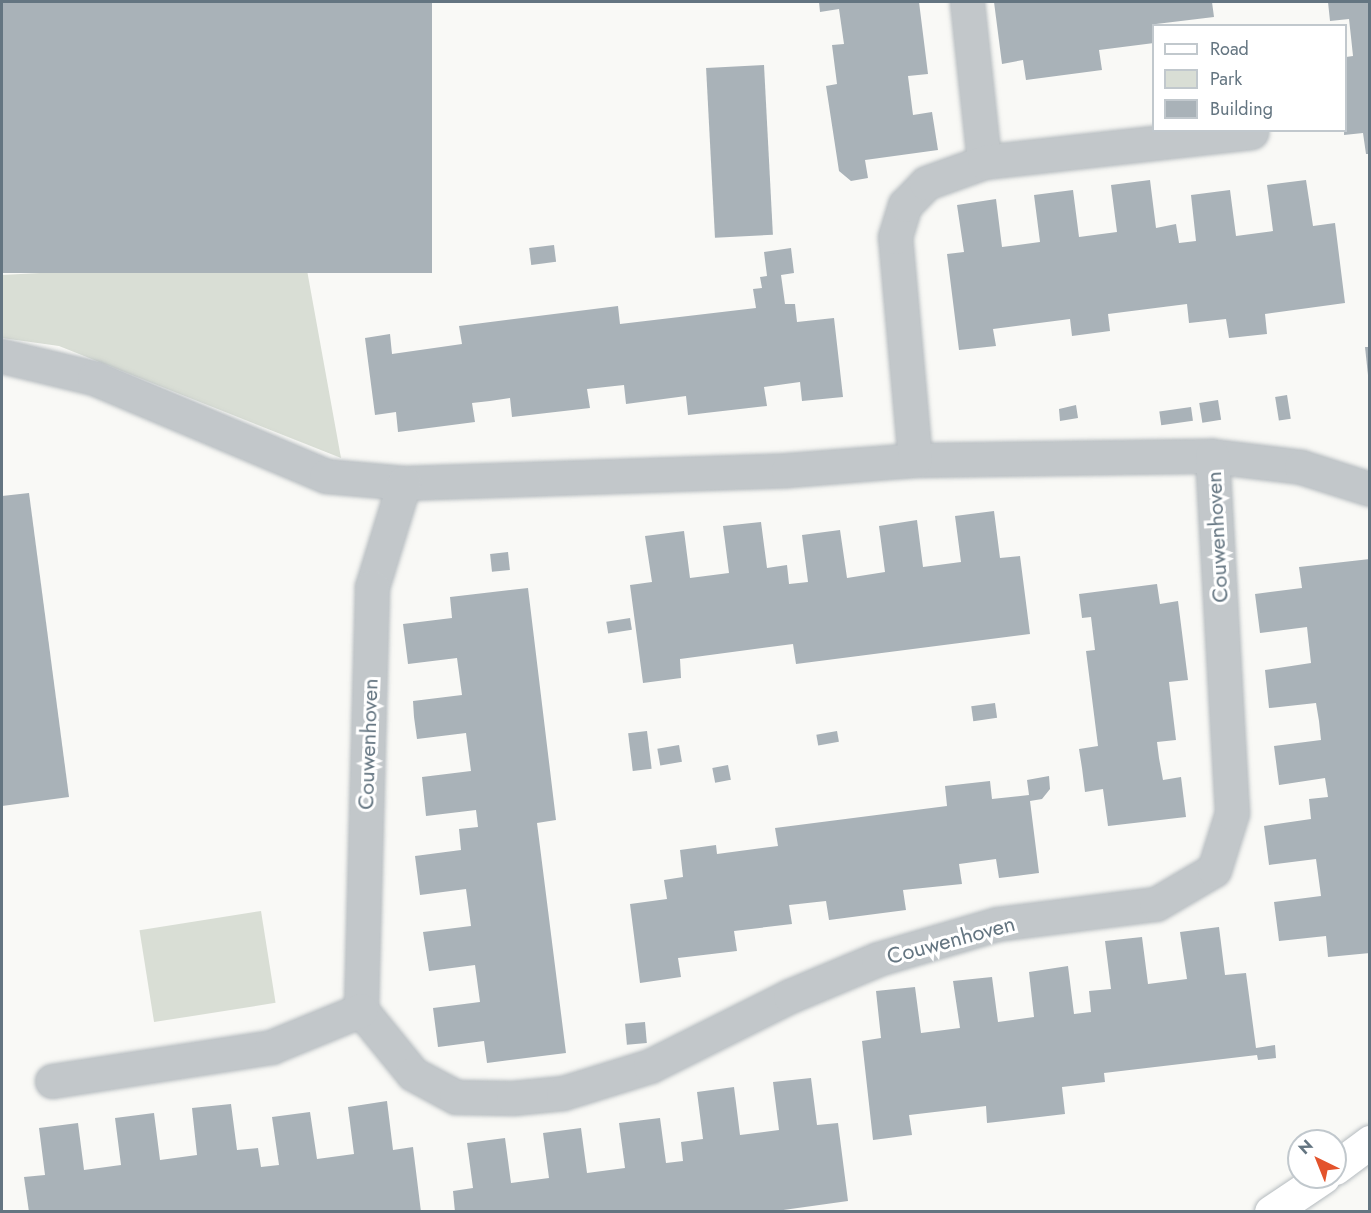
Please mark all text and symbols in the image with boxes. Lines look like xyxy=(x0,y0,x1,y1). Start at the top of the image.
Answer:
legend xyxy=(1152,24,1347,132)
text: Road xyxy=(1210,36,1249,62)
text: Park xyxy=(1210,66,1242,92)
text: Building xyxy=(1210,96,1273,122)
street label: Couwenhoven xyxy=(1200,471,1234,603)
street label: Couwenhoven xyxy=(353,678,383,810)
street label: Couwenhoven xyxy=(884,910,1018,970)
north arrow xyxy=(1287,1129,1347,1189)
text: N xyxy=(1293,1134,1318,1160)

